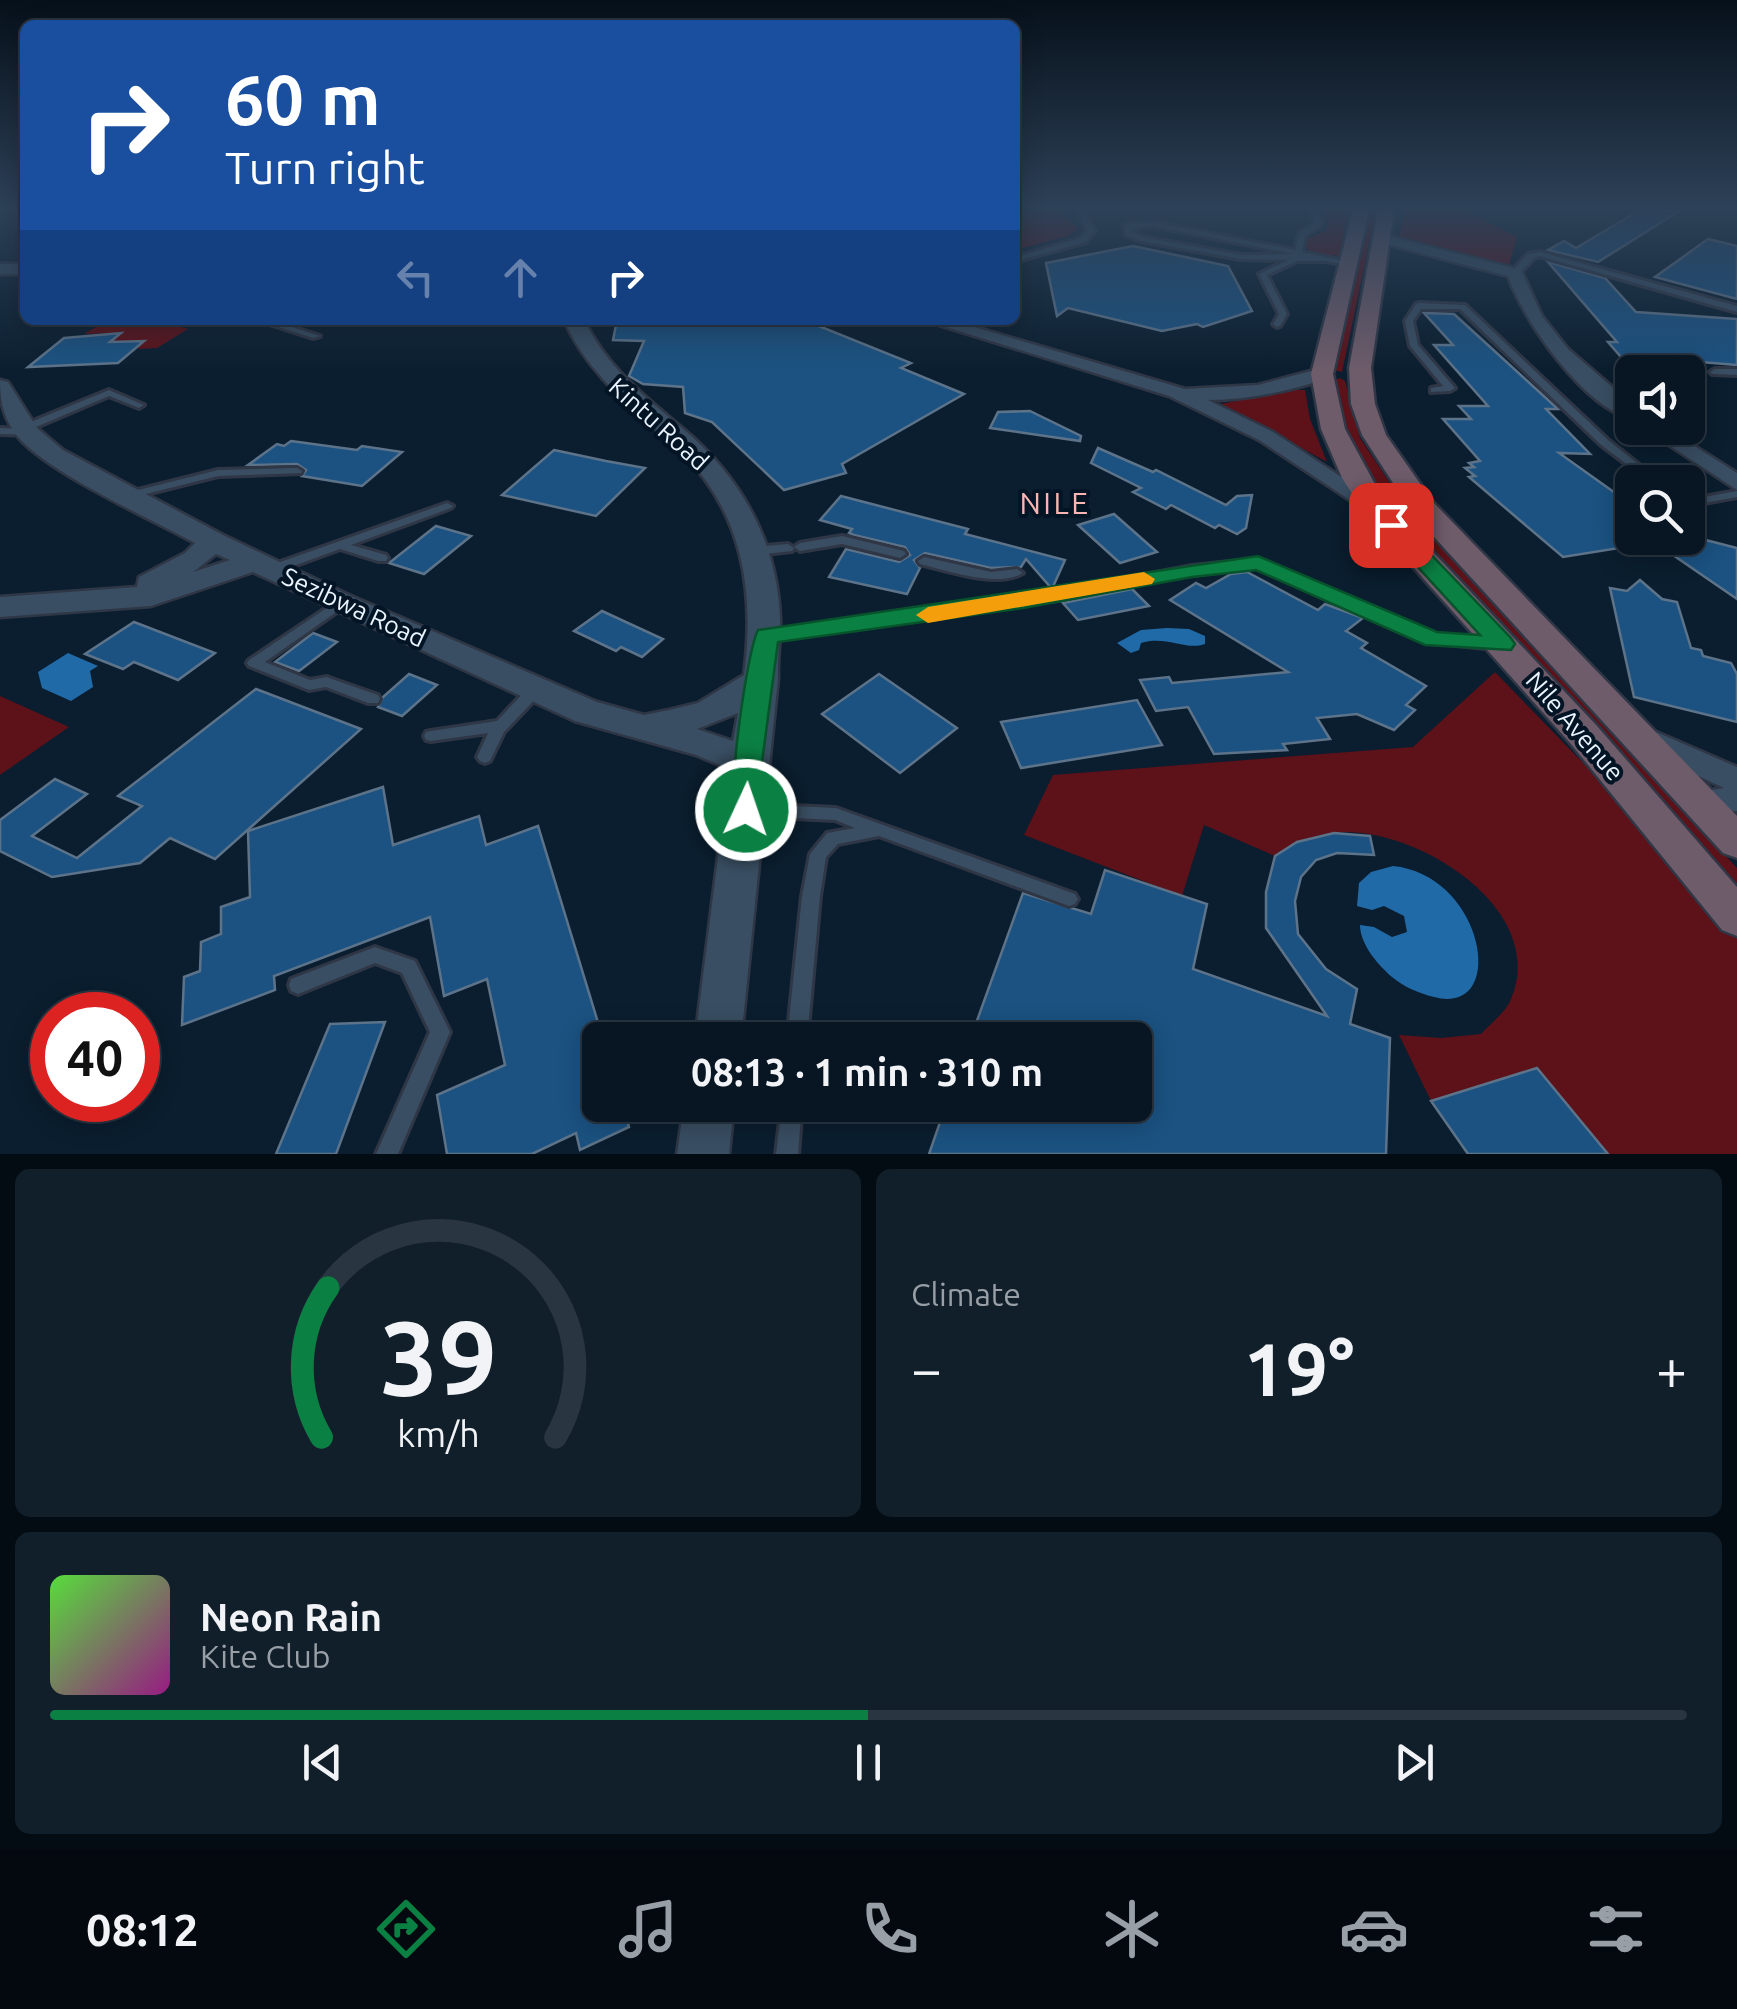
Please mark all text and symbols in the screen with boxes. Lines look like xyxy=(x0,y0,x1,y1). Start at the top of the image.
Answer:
icon: right xyxy=(60,60,190,190)
text: 60 m xyxy=(225,60,381,138)
text: Turn right xyxy=(225,142,425,193)
icon: left xyxy=(388,250,443,305)
icon: ahead xyxy=(493,250,548,305)
icon: right xyxy=(598,250,653,305)
map controls xyxy=(1615,355,1705,555)
button: sound xyxy=(1615,355,1705,445)
street label: Kintu Road xyxy=(604,372,714,476)
button: search xyxy=(1615,465,1705,555)
pin xyxy=(1349,483,1434,568)
district label: NILE xyxy=(1019,486,1091,520)
icon: arrive xyxy=(1364,498,1419,553)
street label: Sezibwa Road xyxy=(278,562,430,652)
street label: Nile Avenue xyxy=(1520,666,1630,786)
position arrow xyxy=(694,758,798,862)
speed limit sign: 40 xyxy=(30,992,160,1122)
text: 08:13 · 1 min · 310 m xyxy=(691,1051,1043,1093)
text: Climate xyxy=(911,1276,1021,1312)
text: 39 xyxy=(379,1298,497,1415)
text: 19° xyxy=(1243,1326,1355,1410)
text: − xyxy=(911,1338,942,1399)
text: + xyxy=(1656,1338,1687,1399)
text: km/h xyxy=(397,1414,479,1454)
text: Neon Rain xyxy=(200,1596,382,1638)
text: Kite Club xyxy=(200,1638,330,1674)
icon: previous xyxy=(295,1735,350,1790)
icon: pause xyxy=(841,1735,896,1790)
icon: next xyxy=(1387,1735,1442,1790)
icon: directions xyxy=(371,1894,441,1964)
icon: music xyxy=(613,1894,683,1964)
icon: phone xyxy=(855,1894,925,1964)
icon: climate xyxy=(1097,1894,1167,1964)
icon: car xyxy=(1339,1894,1409,1964)
icon: filters xyxy=(1581,1894,1651,1964)
text: 08:12 xyxy=(86,1904,199,1955)

